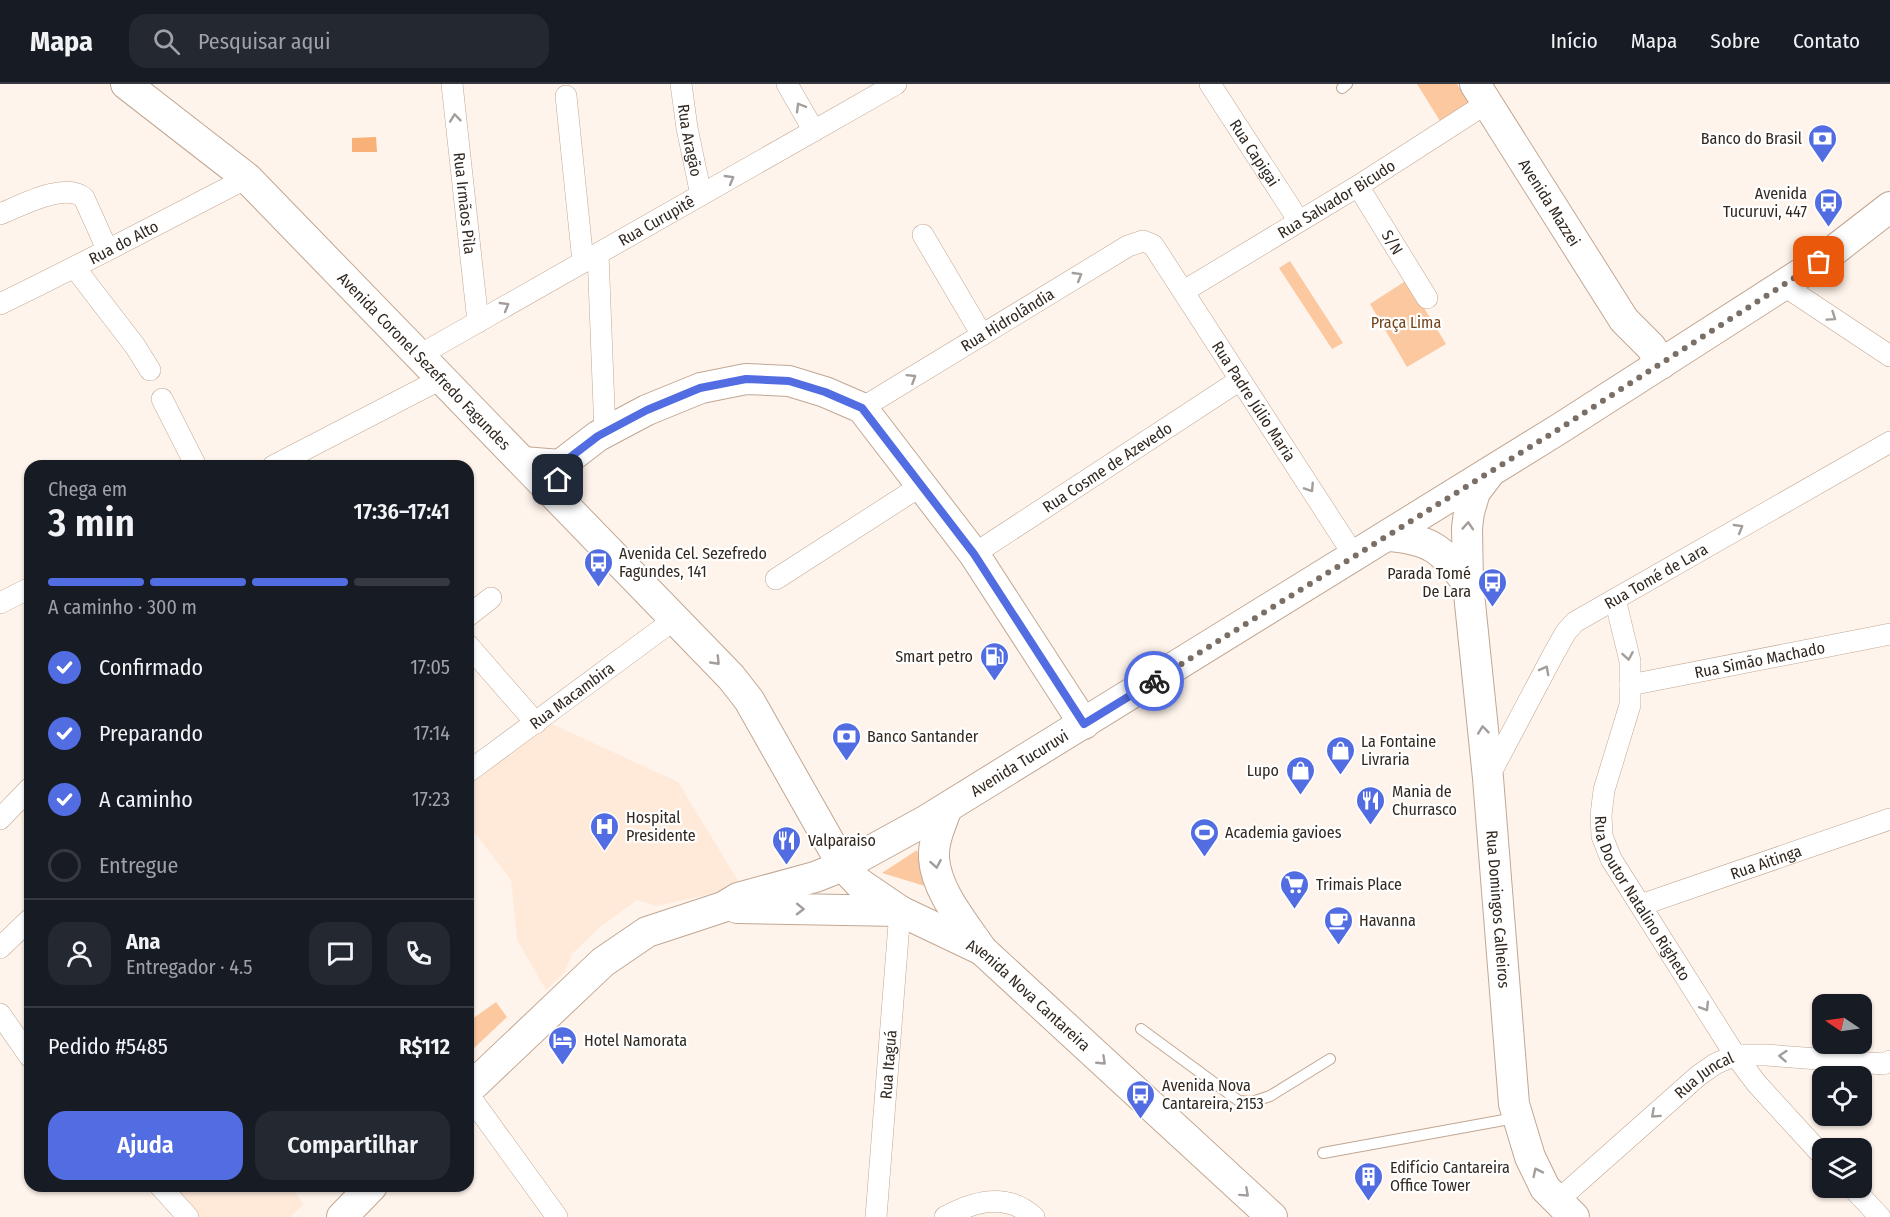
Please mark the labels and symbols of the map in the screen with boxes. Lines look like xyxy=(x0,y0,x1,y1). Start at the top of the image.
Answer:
street label: Rua Aragão xyxy=(674,103,706,178)
one-way arrow xyxy=(796,103,808,113)
one-way arrow xyxy=(449,113,462,122)
street label: Rua Capigai xyxy=(1226,116,1283,190)
bank icon: Banco do Brasil xyxy=(1807,122,1839,164)
place label: Banco do Brasil xyxy=(1701,129,1802,148)
street label: Rua Irmãos Pìla xyxy=(450,151,480,255)
street label: Avenida Mazzei xyxy=(1515,155,1584,250)
street label: Rua Salvador Bicudo xyxy=(1274,156,1399,242)
one-way arrow xyxy=(723,174,734,186)
place label: Avenida Tucuruvi, 447 xyxy=(1723,184,1808,221)
bus stop icon: Avenida Tucuruvi, 447 xyxy=(1812,186,1844,228)
street label: Rua Curupitê xyxy=(615,192,698,250)
street label: Rua do Alto xyxy=(86,217,162,268)
street label: S/N xyxy=(1378,227,1407,258)
pin xyxy=(1793,236,1844,287)
street label: Avenida Coronel Sezefredo Fagundes xyxy=(334,268,515,454)
one-way arrow xyxy=(1072,272,1082,284)
street label: Rua Hidrolândia xyxy=(957,284,1058,356)
one-way arrow xyxy=(499,302,510,313)
one-way arrow xyxy=(1825,310,1836,321)
park label: Praça Lima xyxy=(1371,313,1441,332)
street label: Rua Padre Júlio Maria xyxy=(1208,338,1300,465)
one-way arrow xyxy=(906,373,916,385)
street label: Rua Cosme de Azevedo xyxy=(1039,418,1176,517)
pin xyxy=(532,454,583,505)
one-way arrow xyxy=(1303,482,1315,492)
one-way arrow xyxy=(1461,521,1474,530)
one-way arrow xyxy=(1733,524,1743,536)
street label: Rua Tomé de Lara xyxy=(1601,539,1711,613)
place label: Avenida Cel. Sezefredo Fagundes, 141 xyxy=(619,544,767,581)
bus stop icon: Avenida Cel. Sezefredo Fagundes, 141 xyxy=(582,546,614,588)
place label: Parada Tomé De Lara xyxy=(1387,564,1471,601)
bus stop icon: Parada Tomé De Lara xyxy=(1476,566,1508,608)
street label: Rua Simão Machado xyxy=(1693,638,1826,682)
fuel station icon: Smart petro xyxy=(978,640,1010,682)
place label: Smart petro xyxy=(895,647,973,666)
courier xyxy=(1124,651,1184,711)
one-way arrow xyxy=(1621,651,1634,661)
one-way arrow xyxy=(708,654,719,665)
street label: Rua Macambira xyxy=(526,658,618,733)
one-way arrow xyxy=(1538,666,1549,677)
bank icon: Banco Santander xyxy=(830,720,862,762)
street label: Avenida Tucuruvi xyxy=(967,726,1072,801)
one-way arrow xyxy=(1477,726,1490,735)
place label: Banco Santander xyxy=(867,727,979,746)
place label: La Fontaine Livraria xyxy=(1361,732,1436,769)
shop icon: La Fontaine Livraria xyxy=(1324,734,1356,776)
shop icon: Lupo xyxy=(1284,754,1316,796)
place label: Lupo xyxy=(1247,761,1279,780)
place label: Mania de Churrasco xyxy=(1392,782,1457,819)
restaurant icon: Mania de Churrasco xyxy=(1355,784,1387,826)
place label: Hospital Presidente xyxy=(626,808,696,845)
hospital icon: Hospital Presidente xyxy=(589,810,621,852)
street label: Rua Doutor Natalino Righeto xyxy=(1591,815,1694,984)
sports icon: Academia gavioes xyxy=(1188,816,1220,858)
place label: Academia gavioes xyxy=(1225,823,1342,842)
restaurant icon: Valparaiso xyxy=(771,824,803,866)
street label: Rua Domingos Calheiros xyxy=(1482,830,1514,989)
place label: Valparaiso xyxy=(808,831,876,850)
street label: Rua Aitinga xyxy=(1728,841,1804,883)
one-way arrow xyxy=(929,859,942,869)
supermarket icon: Trimais Place xyxy=(1279,868,1311,910)
place label: Trimais Place xyxy=(1316,875,1402,894)
one-way arrow xyxy=(795,903,804,915)
cafe icon: Havanna xyxy=(1322,904,1354,946)
place label: Havanna xyxy=(1359,911,1416,930)
street label: Avenida Nova Cantareira xyxy=(963,935,1094,1055)
north arrow xyxy=(1812,994,1872,1054)
one-way arrow xyxy=(1697,1001,1709,1011)
hotel icon: Hotel Namorata xyxy=(547,1024,579,1066)
street label: Rua Itaguá xyxy=(876,1029,901,1100)
place label: Hotel Namorata xyxy=(584,1031,687,1050)
street label: Rua Juncal xyxy=(1671,1048,1736,1103)
one-way arrow xyxy=(1778,1050,1787,1063)
one-way arrow xyxy=(1095,1054,1105,1065)
place label: Avenida Nova Cantareira, 2153 xyxy=(1162,1076,1264,1113)
bus stop icon: Avenida Nova Cantareira, 2153 xyxy=(1125,1078,1157,1120)
one-way arrow xyxy=(1651,1107,1661,1118)
place label: Edifício Cantareira Office Tower xyxy=(1390,1158,1510,1195)
building icon: Edifício Cantareira Office Tower xyxy=(1353,1160,1385,1202)
one-way arrow xyxy=(1533,1168,1544,1178)
one-way arrow xyxy=(1239,1186,1249,1197)

